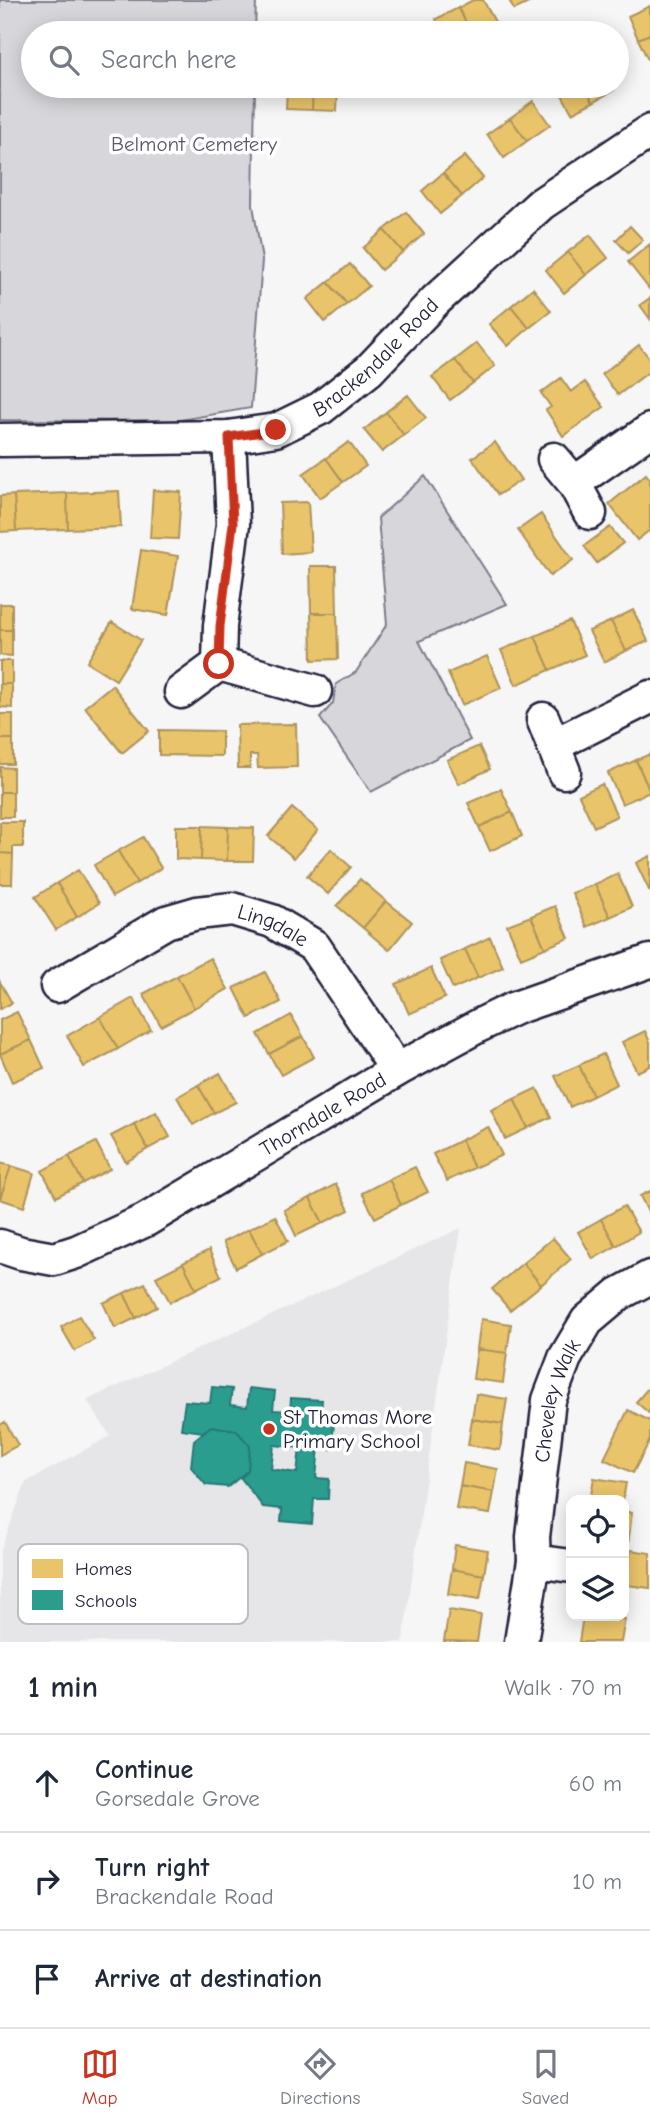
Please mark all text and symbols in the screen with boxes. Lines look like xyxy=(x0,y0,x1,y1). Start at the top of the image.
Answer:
search box xyxy=(21,21,629,98)
icon: search xyxy=(45,41,83,79)
text: Search here xyxy=(101,45,236,75)
park label: Belmont Cemetery xyxy=(111,132,278,156)
street label: Brackendale Road xyxy=(309,293,443,422)
route end xyxy=(260,414,291,445)
route start xyxy=(203,648,234,679)
street label: Lingdale xyxy=(235,899,312,952)
street label: Thorndale Road xyxy=(256,1067,391,1161)
street label: Cheveley Walk xyxy=(530,1335,585,1464)
place label: St Thomas More Primary School xyxy=(283,1405,432,1453)
marker: St Thomas More Primary School xyxy=(261,1421,277,1437)
map controls xyxy=(566,1495,629,1621)
button: locate xyxy=(566,1495,629,1558)
legend xyxy=(18,1544,248,1624)
text: Homes xyxy=(75,1558,132,1580)
button: layers xyxy=(566,1558,629,1621)
text: Schools xyxy=(75,1590,137,1612)
text: 1 min xyxy=(28,1670,98,1705)
text: Walk · 70 m xyxy=(505,1674,622,1701)
text: Continue xyxy=(95,1755,193,1785)
icon: ahead xyxy=(28,1764,66,1802)
text: 60 m xyxy=(569,1770,622,1797)
text: Gorsedale Grove xyxy=(95,1785,260,1812)
text: Turn right xyxy=(95,1853,209,1883)
icon: right xyxy=(28,1862,66,1900)
text: 10 m xyxy=(572,1868,622,1895)
text: Brackendale Road xyxy=(95,1883,274,1910)
icon: arrive xyxy=(28,1960,66,1998)
text: Arrive at destination xyxy=(95,1964,322,1994)
tab: Map xyxy=(81,2045,119,2109)
tab: Directions xyxy=(280,2045,360,2109)
tab: Saved xyxy=(522,2045,569,2109)

